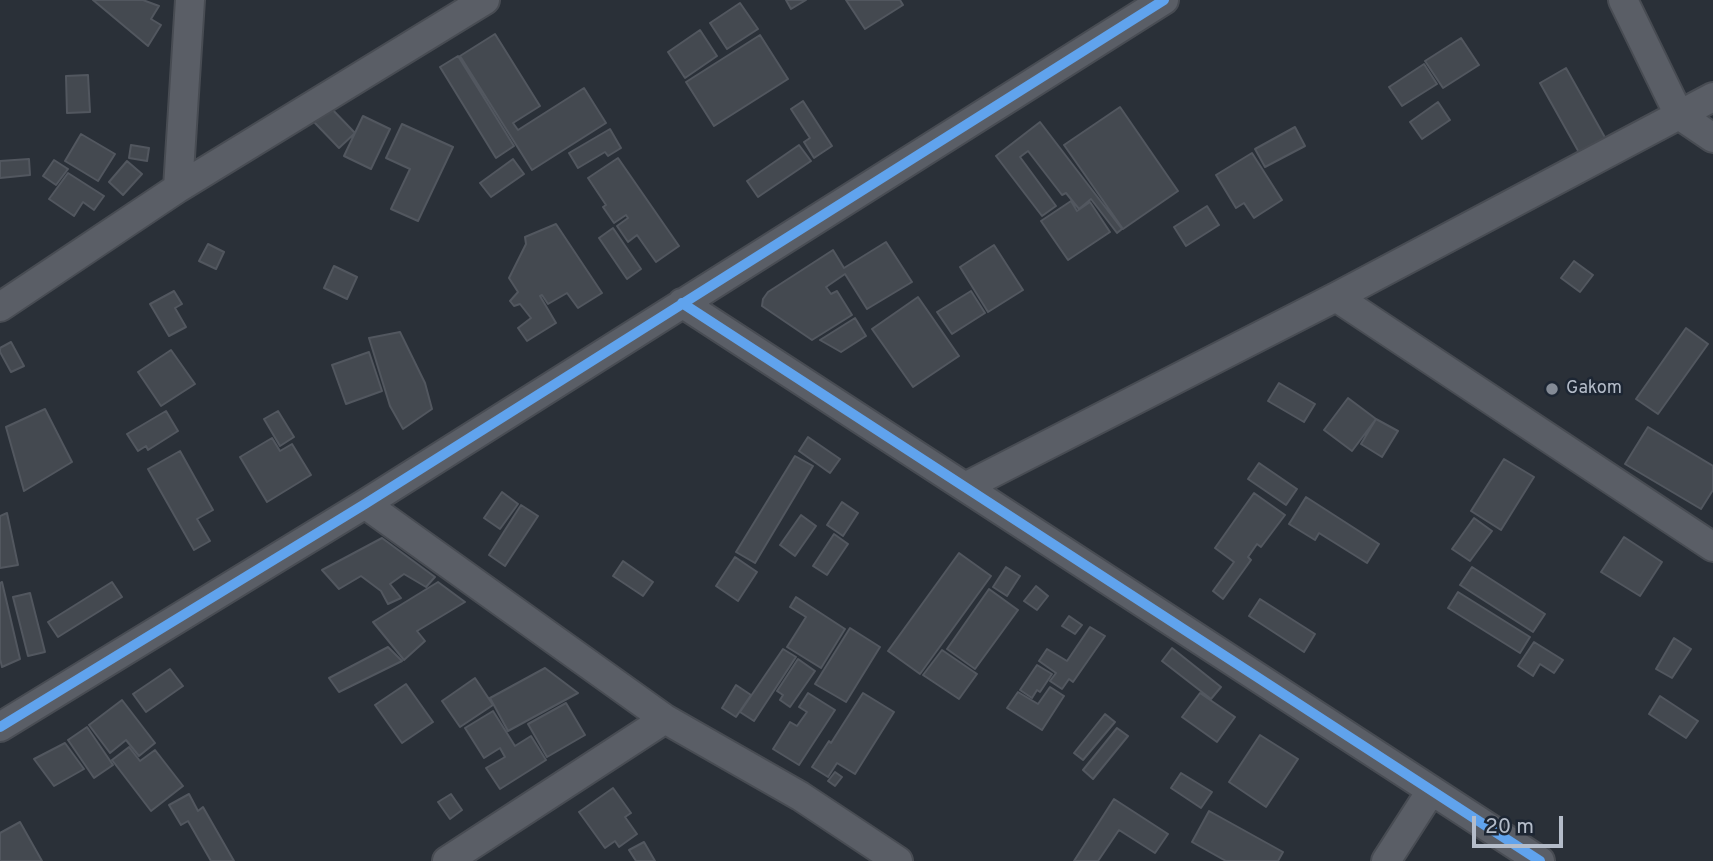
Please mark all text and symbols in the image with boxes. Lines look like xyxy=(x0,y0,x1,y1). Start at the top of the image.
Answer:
place label: Gakom xyxy=(1566,378,1622,400)
marker: Gakom xyxy=(1544,381,1560,397)
scale bar xyxy=(1475,802,1566,846)
text: 20 m xyxy=(1485,814,1534,841)

